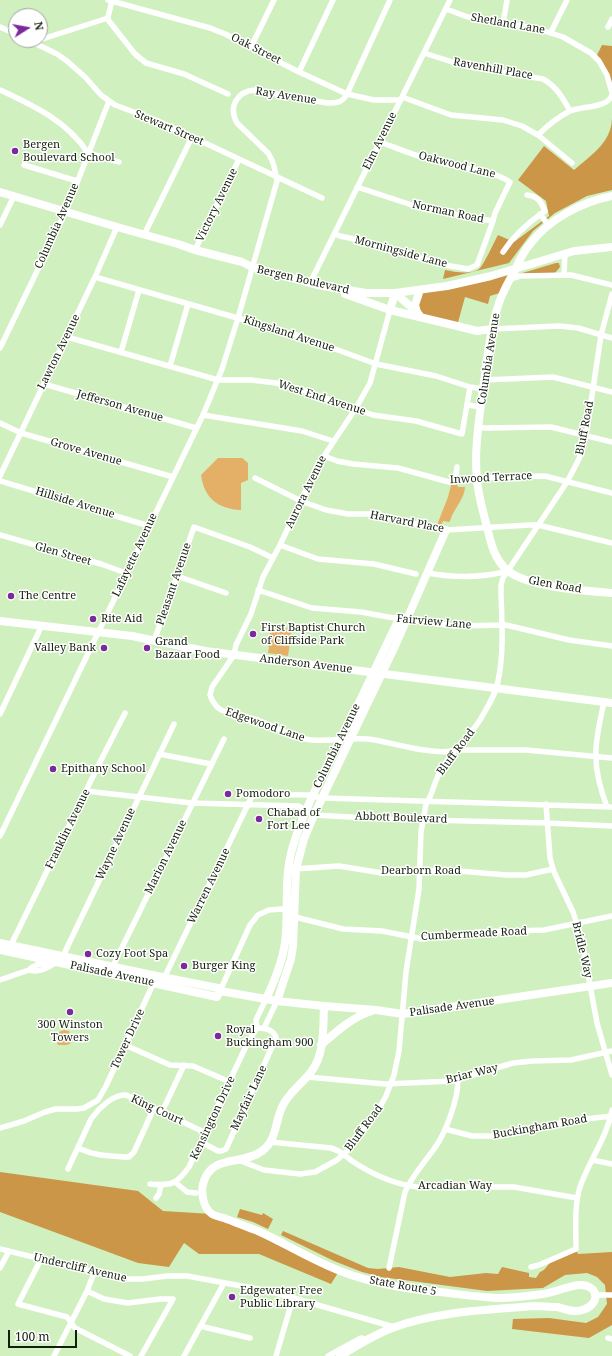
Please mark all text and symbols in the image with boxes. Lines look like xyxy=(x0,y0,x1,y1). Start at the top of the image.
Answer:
north arrow xyxy=(8,8,48,48)
street label: Shetland Lane xyxy=(470,11,546,37)
text: N xyxy=(31,20,47,31)
street label: Oak Street xyxy=(229,31,283,67)
street label: Ravenhill Place xyxy=(452,56,534,82)
street label: Ray Avenue xyxy=(255,85,317,107)
street label: Stewart Street xyxy=(132,107,206,149)
street label: Elm Avenue xyxy=(360,110,400,172)
place label: Bergen Boulevard School xyxy=(23,138,115,164)
marker: Bergen Boulevard School xyxy=(10,146,20,156)
street label: Oakwood Lane xyxy=(417,149,497,181)
street label: Victory Avenue xyxy=(194,166,240,244)
street label: Columbia Avenue xyxy=(32,181,82,271)
street label: Norman Road xyxy=(411,198,485,226)
street label: Morningside Lane xyxy=(353,233,449,271)
street label: Bergen Boulevard xyxy=(256,263,350,297)
street label: Lawton Avenue xyxy=(35,312,83,392)
street label: Columbia Avenue xyxy=(475,312,503,406)
street label: Kingsland Avenue xyxy=(242,313,336,355)
street label: West End Avenue xyxy=(277,378,367,418)
street label: Jefferson Avenue xyxy=(75,387,165,425)
street label: Bluff Road xyxy=(573,400,597,456)
street label: Grove Avenue xyxy=(49,435,123,469)
street label: Aurora Avenue xyxy=(283,453,329,531)
street label: Inwood Terrace xyxy=(449,469,533,487)
street label: Hillside Avenue xyxy=(34,485,116,521)
street label: Harvard Place xyxy=(369,508,445,536)
street label: Lafayette Avenue xyxy=(110,511,160,599)
street label: Glen Street xyxy=(33,540,93,568)
street label: Pleasant Avenue xyxy=(154,541,194,627)
street label: Glen Road xyxy=(527,574,583,596)
place label: The Centre xyxy=(19,589,76,603)
marker: The Centre xyxy=(6,591,16,601)
place label: Rite Aid xyxy=(101,612,142,626)
street label: Fairview Lane xyxy=(396,612,472,632)
marker: Rite Aid xyxy=(88,614,98,624)
place label: First Baptist Church of Cliffside Park xyxy=(261,621,365,647)
marker: First Baptist Church of Cliffside Park xyxy=(248,629,258,639)
place label: Grand Bazaar Food xyxy=(155,635,220,661)
place label: Valley Bank xyxy=(34,641,96,655)
marker: Valley Bank xyxy=(99,643,109,653)
marker: Grand Bazaar Food xyxy=(142,643,152,653)
street label: Anderson Avenue xyxy=(259,652,353,676)
street label: Columbia Avenue xyxy=(311,702,363,790)
street label: Edgewood Lane xyxy=(224,705,306,745)
street label: Bluff Road xyxy=(434,726,478,778)
place label: Epithany School xyxy=(61,762,146,776)
marker: Epithany School xyxy=(48,764,58,774)
street label: Franklin Avenue xyxy=(43,787,93,871)
place label: Pomodoro xyxy=(236,787,290,801)
marker: Pomodoro xyxy=(223,789,233,799)
street label: Wayne Avenue xyxy=(94,806,138,882)
place label: Chabad of Fort Lee xyxy=(267,806,320,832)
street label: Abbott Boulevard xyxy=(355,810,447,826)
marker: Chabad of Fort Lee xyxy=(254,814,264,824)
street label: Marion Avenue xyxy=(142,818,190,896)
street label: Warren Avenue xyxy=(185,846,233,926)
street label: Dearborn Road xyxy=(381,864,461,878)
street label: Bridle Way xyxy=(569,920,595,980)
street label: Cumbermeade Road xyxy=(421,925,527,943)
place label: Cozy Foot Spa xyxy=(96,947,168,961)
marker: Cozy Foot Spa xyxy=(83,949,93,959)
street label: Palisade Avenue xyxy=(69,959,155,989)
place label: Burger King xyxy=(192,959,255,973)
marker: Burger King xyxy=(179,961,189,971)
street label: Palisade Avenue xyxy=(409,994,495,1020)
marker: 300 Winston Towers xyxy=(65,1007,75,1017)
street label: Tower Drive xyxy=(108,1007,148,1071)
place label: 300 Winston Towers xyxy=(37,1018,103,1044)
place label: Royal Buckingham 900 xyxy=(226,1023,313,1049)
marker: Royal Buckingham 900 xyxy=(213,1031,223,1041)
street label: Briar Way xyxy=(445,1061,499,1087)
street label: Mayfair Lane xyxy=(228,1063,270,1133)
street label: Kensington Drive xyxy=(188,1074,238,1162)
street label: King Court xyxy=(129,1092,185,1128)
street label: Bluff Road xyxy=(342,1102,386,1154)
street label: Buckingham Road xyxy=(492,1112,588,1142)
street label: Arcadian Way xyxy=(418,1179,492,1193)
street label: Undercliff Avenue xyxy=(32,1251,128,1285)
street label: State Route 5 xyxy=(368,1274,438,1298)
place label: Edgewater Free Public Library xyxy=(240,1284,322,1310)
marker: Edgewater Free Public Library xyxy=(227,1292,237,1302)
scale bar xyxy=(10,1322,79,1348)
text: 100 m xyxy=(15,1328,50,1345)

